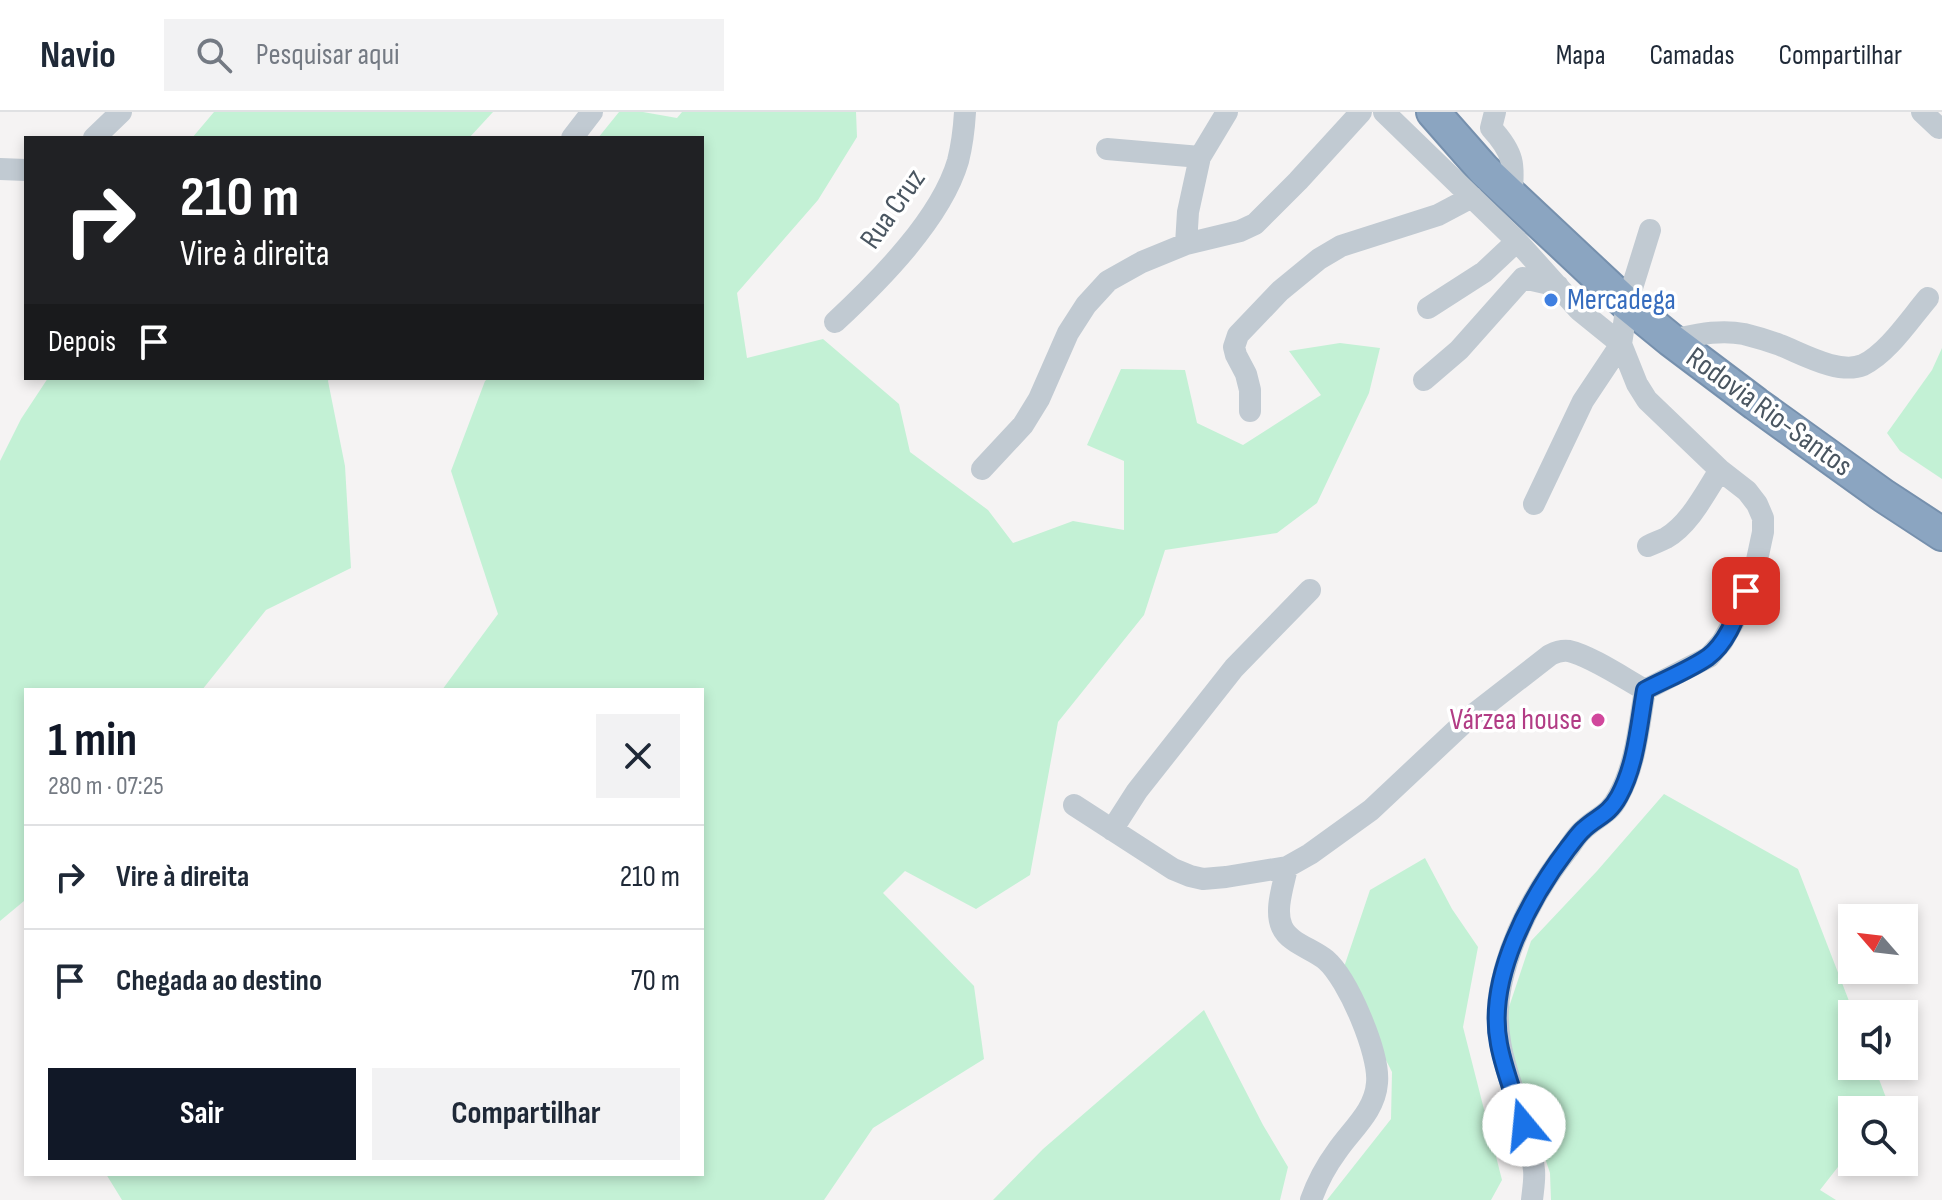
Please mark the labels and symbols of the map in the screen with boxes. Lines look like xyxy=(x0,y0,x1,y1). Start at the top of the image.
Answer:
street label: Rua Cruz xyxy=(853,162,933,256)
place label: Mercadega xyxy=(1567,282,1676,318)
marker: Mercadega xyxy=(1542,291,1560,309)
street label: Rodovia Rio-Santos xyxy=(1679,340,1859,484)
pin xyxy=(1712,557,1780,625)
place label: Várzea house xyxy=(1450,702,1582,738)
marker: Várzea house xyxy=(1589,711,1607,729)
north arrow xyxy=(1838,904,1918,984)
position arrow xyxy=(1482,1083,1566,1167)

